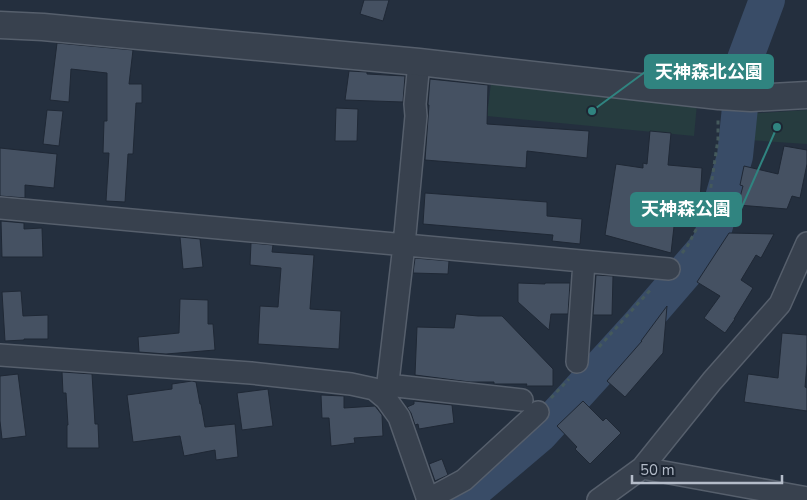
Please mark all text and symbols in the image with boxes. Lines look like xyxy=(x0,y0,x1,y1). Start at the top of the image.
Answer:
callout: 天神森北公園 xyxy=(645,55,773,88)
text: 天神森北公園 xyxy=(655,60,763,84)
callout: 天神森公園 xyxy=(631,193,741,226)
text: 天神森公園 xyxy=(641,197,731,221)
scale bar xyxy=(632,452,782,484)
text: 50 m xyxy=(640,460,675,480)

